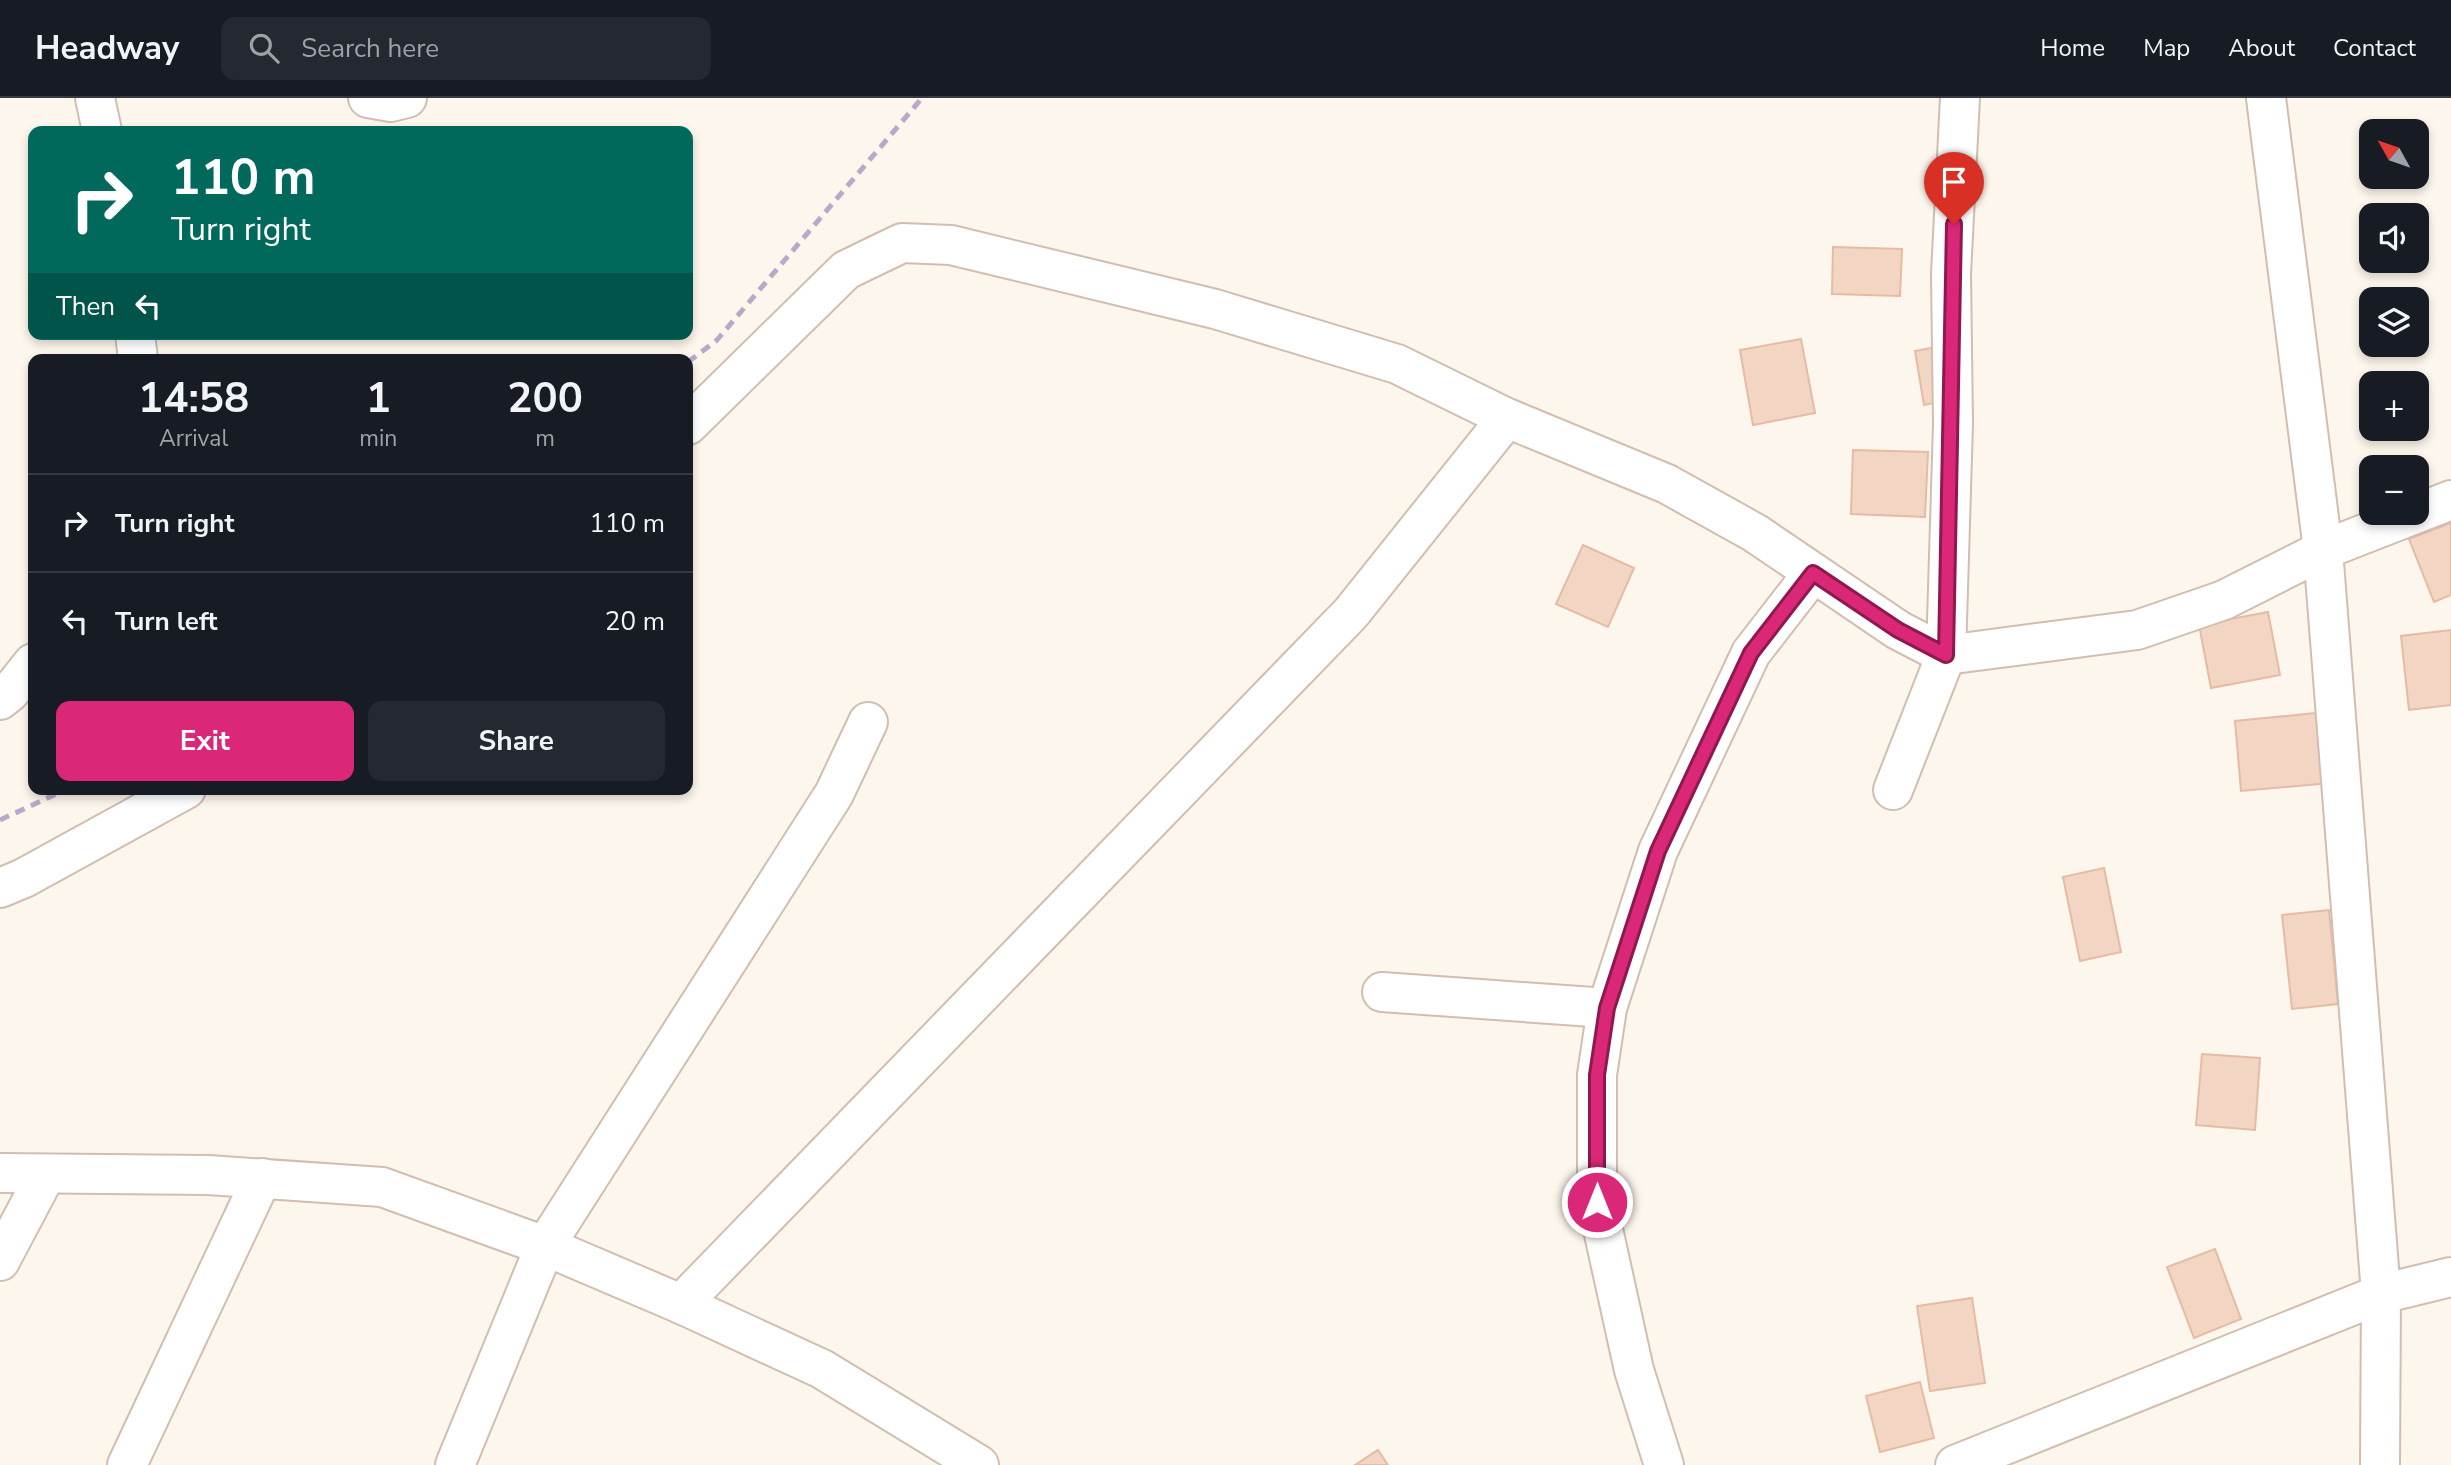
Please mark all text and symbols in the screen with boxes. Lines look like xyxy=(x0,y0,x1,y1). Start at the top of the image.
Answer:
search box xyxy=(221,17,711,80)
text: Headway xyxy=(35,26,179,71)
icon: search xyxy=(245,29,283,67)
text: Search here xyxy=(301,31,439,66)
text: Home xyxy=(2040,32,2105,64)
text: Map xyxy=(2143,32,2190,64)
text: About xyxy=(2228,32,2295,64)
text: Contact xyxy=(2333,32,2416,64)
north arrow xyxy=(2359,119,2429,189)
map controls xyxy=(2359,119,2429,525)
text: 110 m xyxy=(171,144,315,211)
pin xyxy=(1924,152,1984,224)
icon: right xyxy=(56,154,147,245)
icon: arrive xyxy=(1935,163,1973,201)
button: sound xyxy=(2359,203,2429,273)
text: Turn right xyxy=(171,208,311,251)
icon: left xyxy=(129,287,167,325)
button: layers xyxy=(2359,287,2429,357)
text: Then xyxy=(56,289,115,324)
text: 14:58 xyxy=(138,370,249,427)
text: 1 xyxy=(366,370,391,427)
text: 200 xyxy=(507,370,583,427)
button: + xyxy=(2359,371,2429,441)
text: Arrival xyxy=(159,423,228,454)
text: min xyxy=(359,423,397,454)
text: m xyxy=(535,423,555,454)
button: − xyxy=(2359,455,2429,525)
icon: right xyxy=(56,504,94,542)
text: Turn right xyxy=(115,506,234,541)
text: 110 m xyxy=(589,506,665,541)
icon: left xyxy=(56,602,94,640)
text: Turn left xyxy=(115,604,218,639)
text: 20 m xyxy=(605,604,665,639)
button: Exit xyxy=(56,701,354,781)
button: Share xyxy=(368,701,665,781)
position arrow xyxy=(1560,1165,1634,1239)

